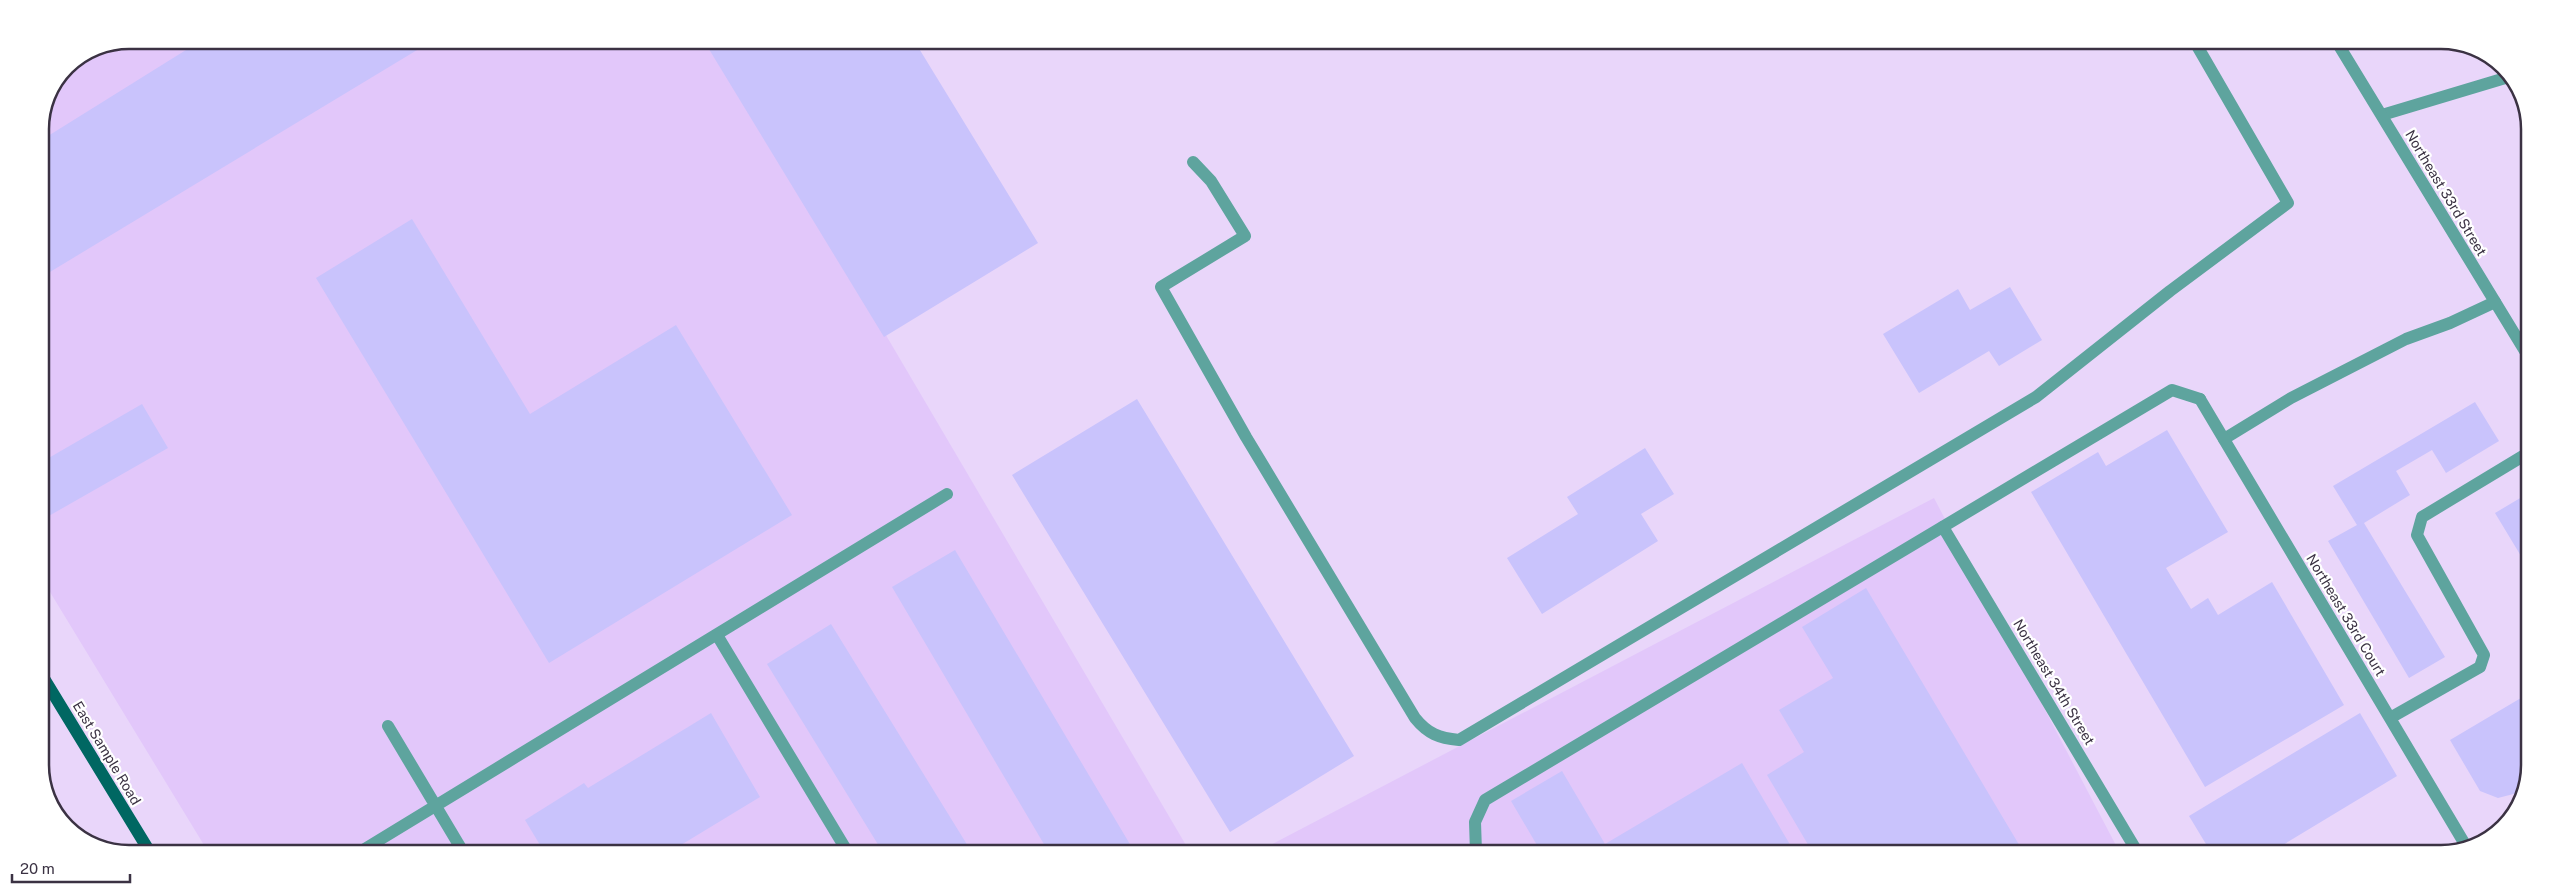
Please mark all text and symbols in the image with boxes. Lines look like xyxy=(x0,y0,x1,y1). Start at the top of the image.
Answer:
street label: Northeast 33rd Street xyxy=(2402,127,2490,259)
street label: Northeast 33rd Court xyxy=(2303,551,2389,679)
street label: Northeast 34th Street xyxy=(2010,616,2098,748)
street label: East Sample Road xyxy=(70,698,144,808)
scale bar xyxy=(12,852,130,884)
text: 20 m xyxy=(20,860,55,877)

